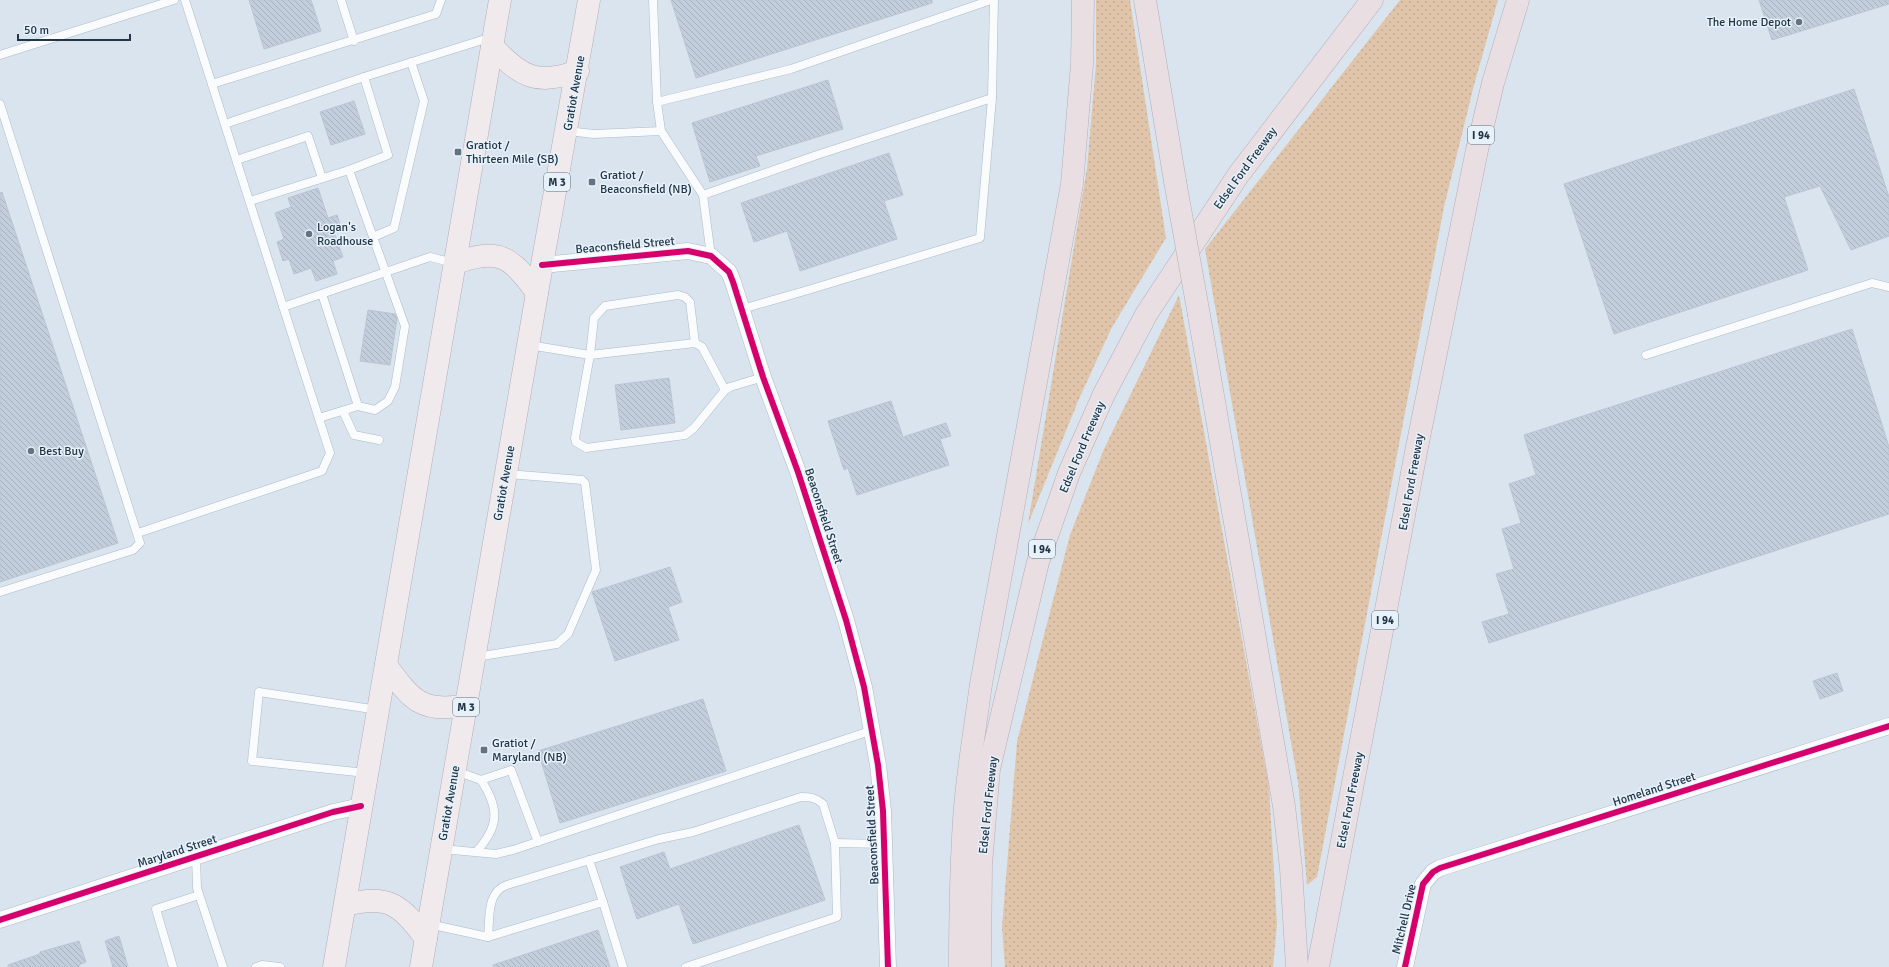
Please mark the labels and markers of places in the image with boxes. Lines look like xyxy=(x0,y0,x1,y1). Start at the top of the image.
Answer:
place label: The Home Depot xyxy=(1707,15,1791,30)
marker: The Home Depot xyxy=(1794,17,1804,27)
place label: Gratiot / Thirteen Mile (SB) xyxy=(466,138,559,167)
marker: Gratiot / Thirteen Mile (SB) xyxy=(453,147,463,157)
place label: Gratiot / Beaconsfield (NB) xyxy=(600,168,692,197)
marker: Gratiot / Beaconsfield (NB) xyxy=(587,177,597,187)
place label: Logan's Roadhouse xyxy=(317,220,373,249)
marker: Logan's Roadhouse xyxy=(304,229,314,239)
place label: Best Buy xyxy=(39,444,84,459)
marker: Best Buy xyxy=(26,446,36,456)
place label: Gratiot / Maryland (NB) xyxy=(492,736,567,765)
marker: Gratiot / Maryland (NB) xyxy=(479,745,489,755)

